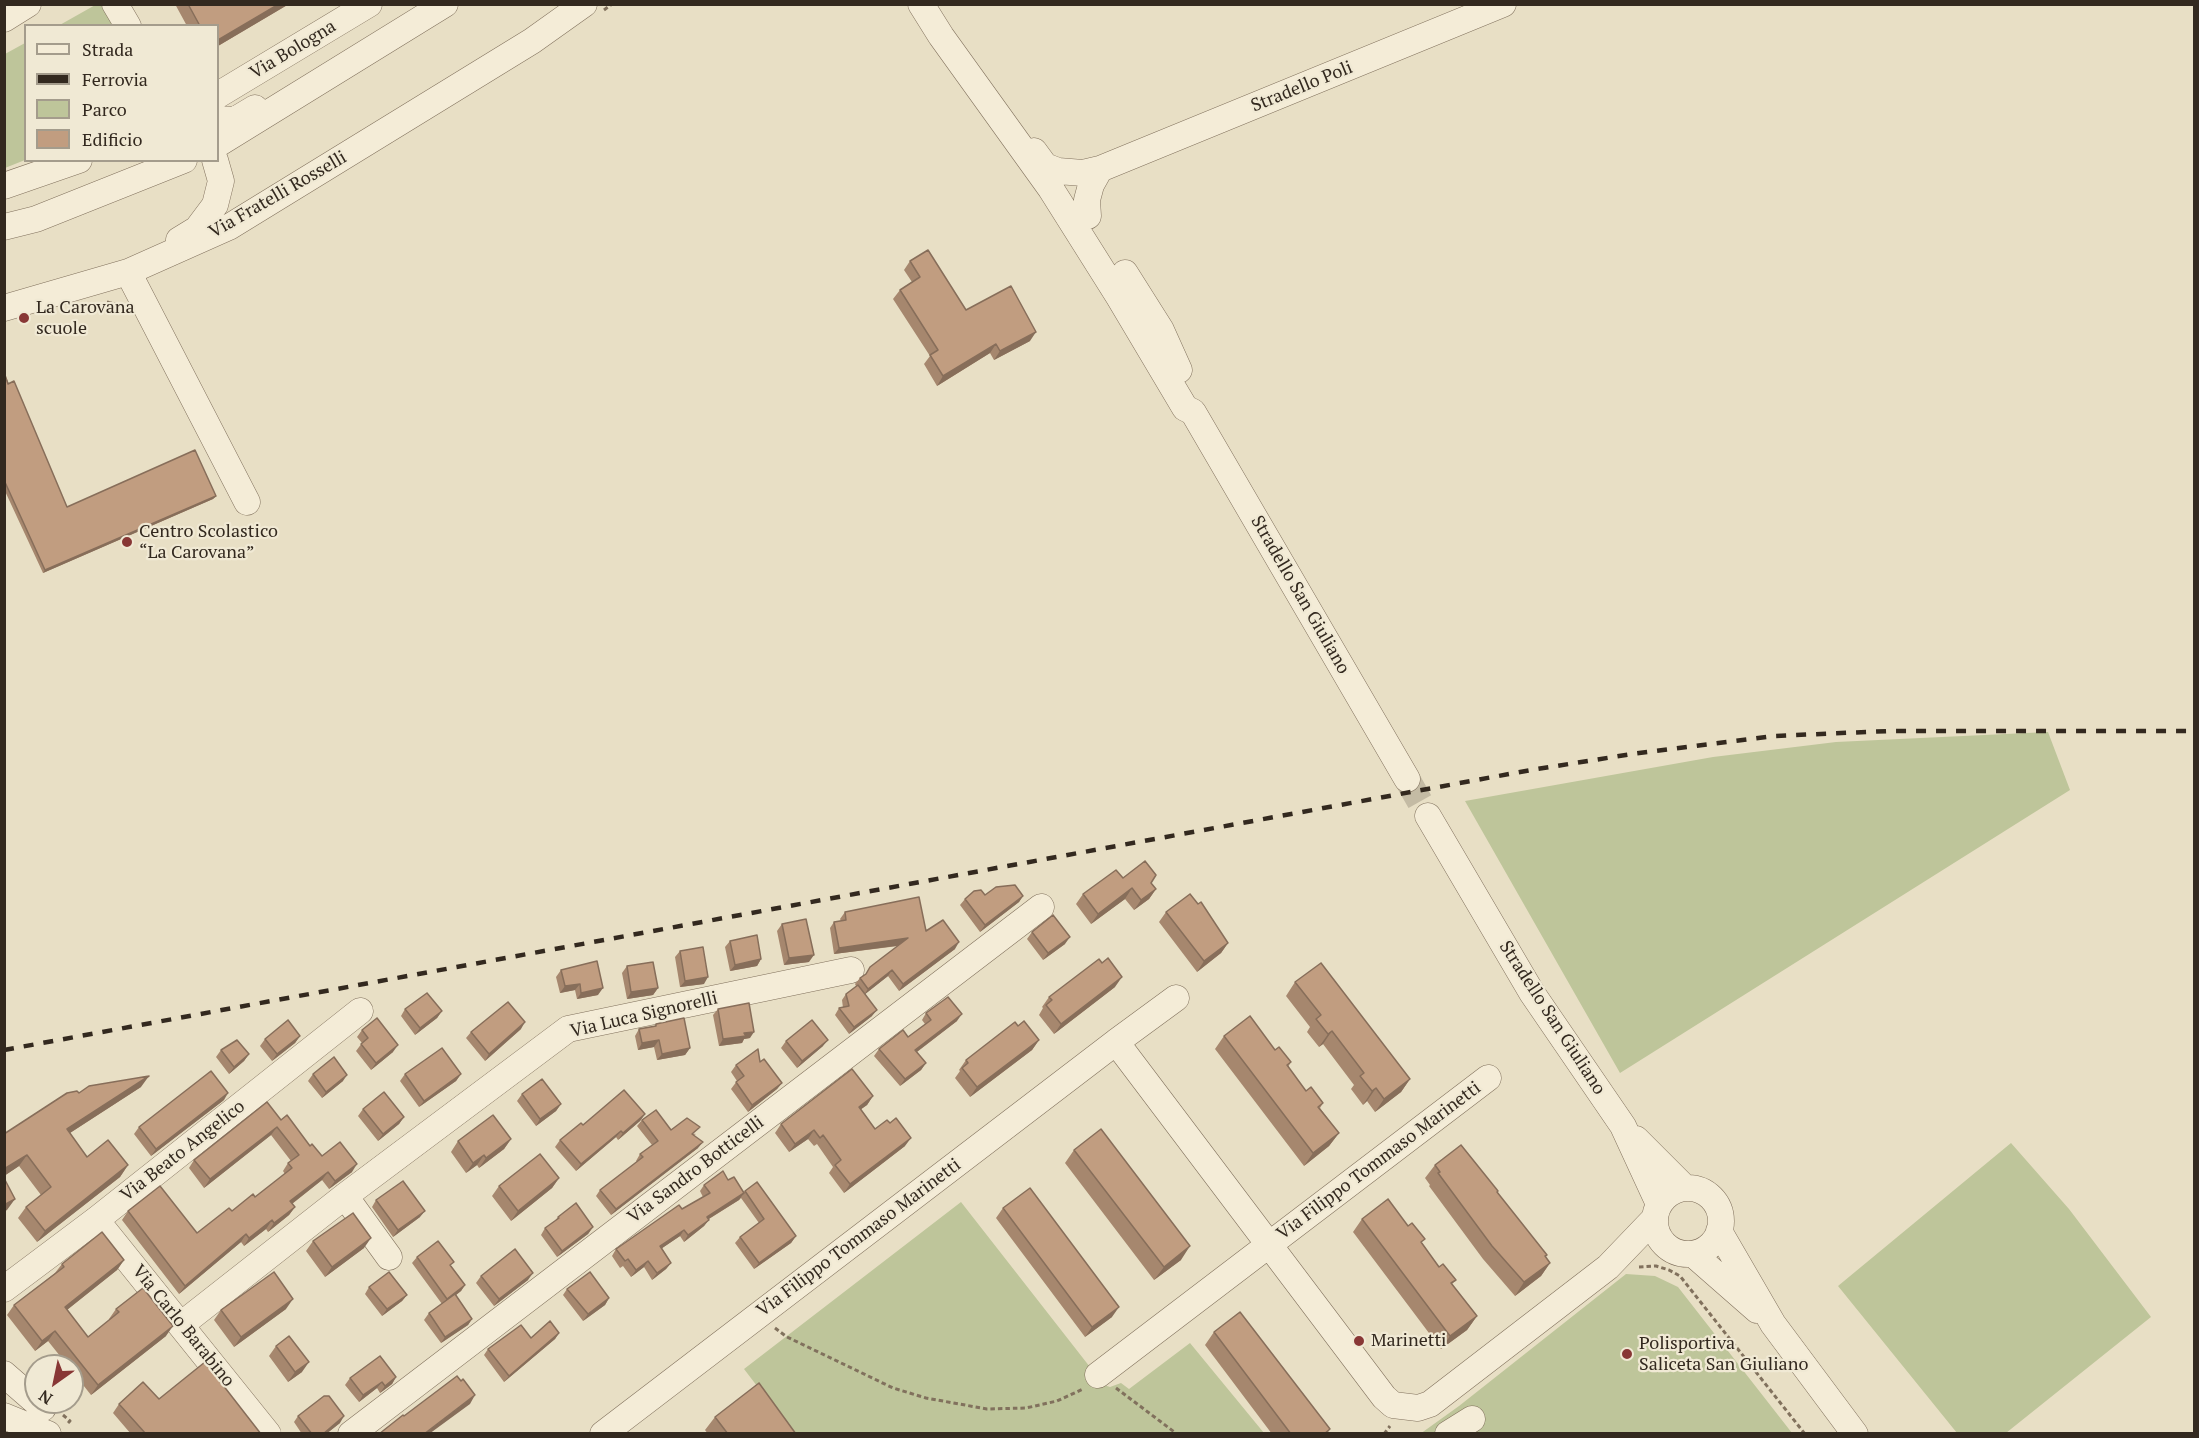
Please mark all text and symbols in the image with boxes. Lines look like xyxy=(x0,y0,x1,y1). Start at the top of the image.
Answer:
street label: Via Bologna xyxy=(246,16,340,84)
legend xyxy=(24,24,219,162)
text: Strada xyxy=(82,37,133,61)
street label: Stradello Poli xyxy=(1248,57,1356,117)
text: Ferrovia xyxy=(82,67,148,91)
text: Parco xyxy=(82,97,127,121)
text: Edificio xyxy=(82,127,142,151)
street label: Via Fratelli Rosselli xyxy=(205,147,351,243)
place label: La Carovana scuole xyxy=(36,297,135,340)
marker: La Carovana scuole xyxy=(17,311,31,325)
street label: Stradello San Giuliano xyxy=(1246,512,1354,678)
place label: Centro Scolastico “La Carovana” xyxy=(139,521,278,564)
marker: Centro Scolastico “La Carovana” xyxy=(120,535,134,549)
street label: Stradello San Giuliano xyxy=(1494,937,1610,1099)
street label: Via Luca Signorelli xyxy=(568,988,720,1042)
street label: Via Filippo Tommaso Marinetti xyxy=(1273,1077,1485,1245)
street label: Via Beato Angelico xyxy=(117,1096,249,1206)
street label: Via Sandro Botticelli xyxy=(624,1112,768,1228)
street label: Via Filippo Tommaso Marinetti xyxy=(753,1154,965,1322)
street label: Via Carlo Barabino xyxy=(127,1261,239,1391)
place label: Marinetti xyxy=(1371,1330,1447,1352)
place label: Polisportiva Saliceta San Giuliano xyxy=(1639,1333,1808,1376)
marker: Marinetti xyxy=(1352,1334,1366,1348)
marker: Polisportiva Saliceta San Giuliano xyxy=(1620,1347,1634,1361)
north arrow xyxy=(24,1354,84,1414)
text: N xyxy=(34,1385,56,1410)

